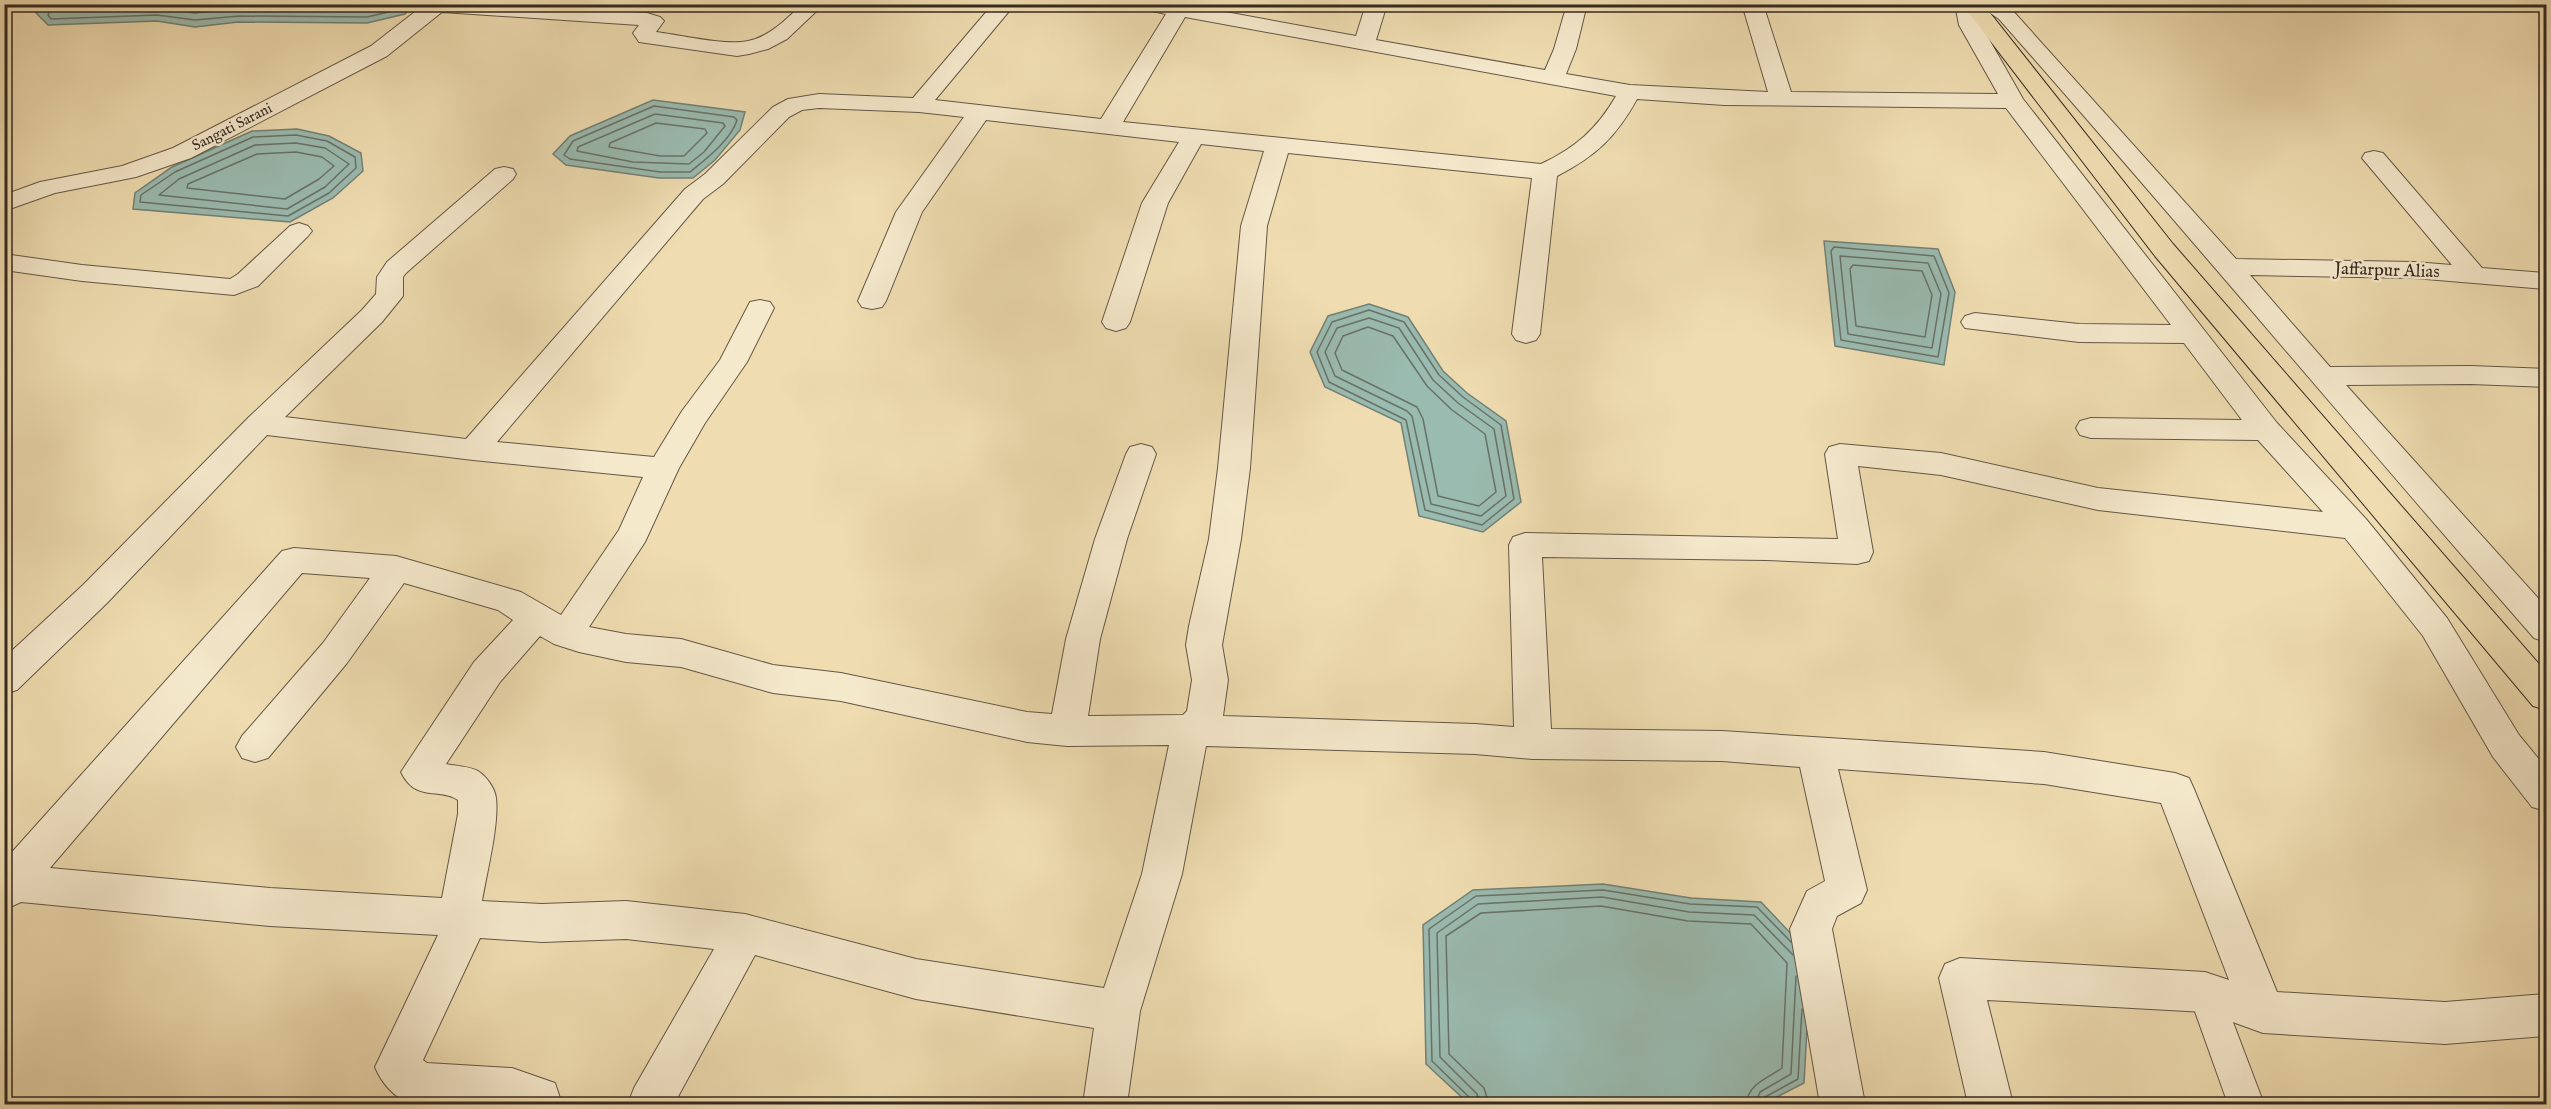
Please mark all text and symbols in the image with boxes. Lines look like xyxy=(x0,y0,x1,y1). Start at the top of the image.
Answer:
street label: Sangati Sarani xyxy=(189,99,275,155)
street label: Jaffarpur Alias xyxy=(2332,258,2440,284)

